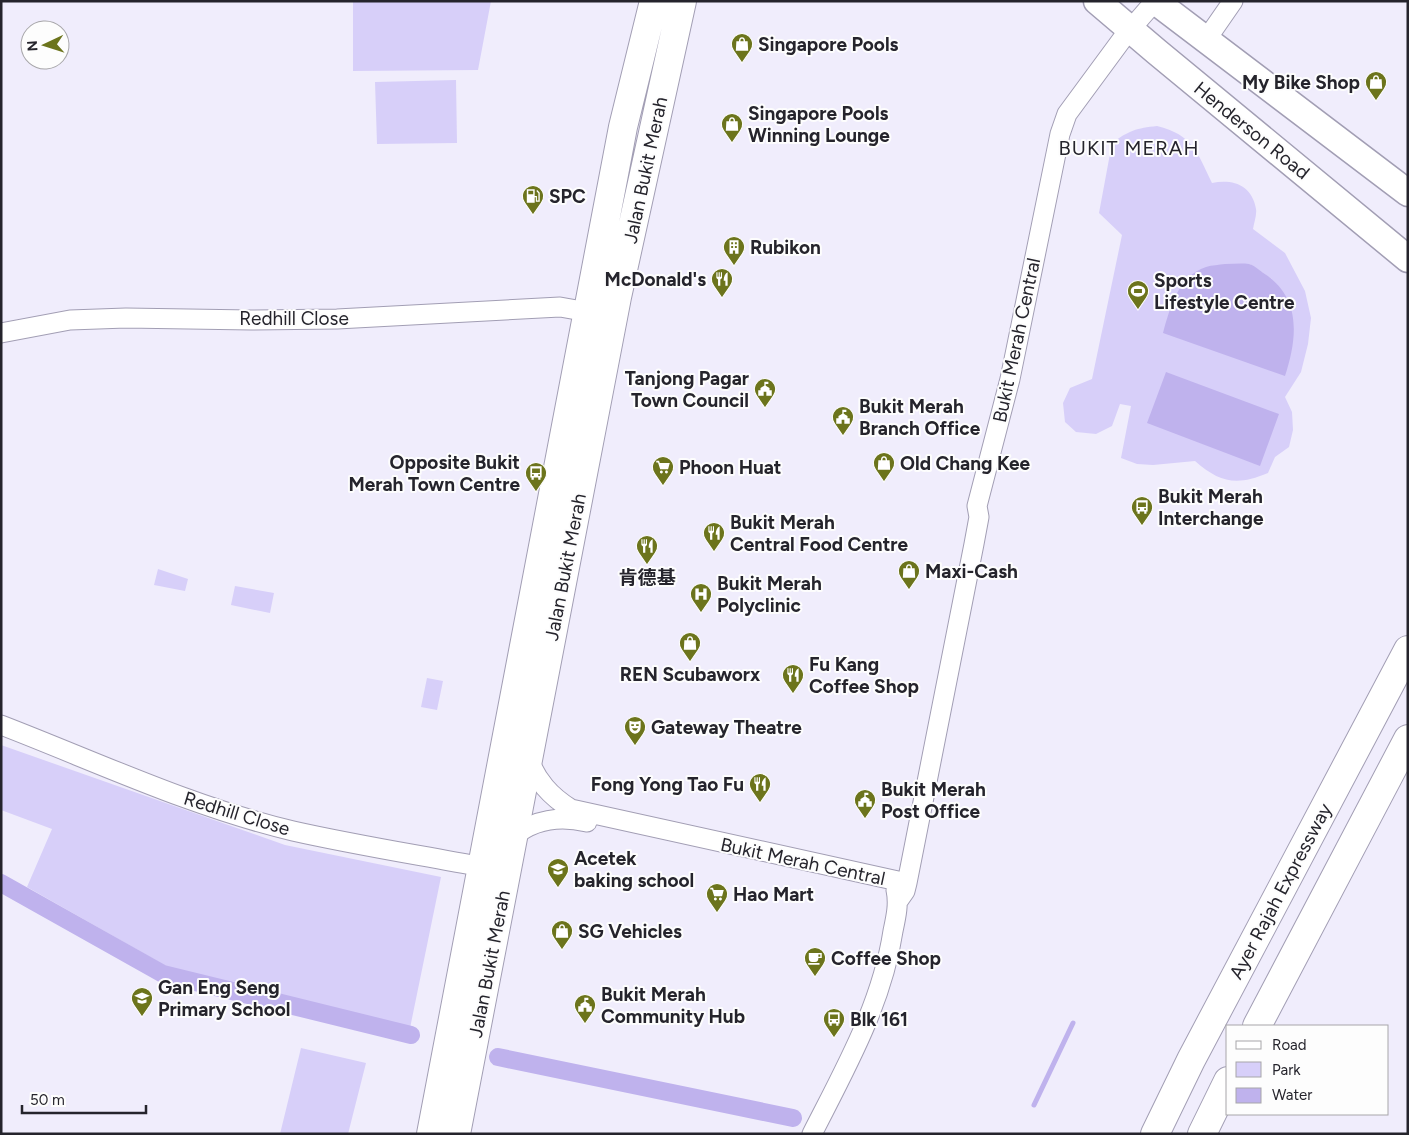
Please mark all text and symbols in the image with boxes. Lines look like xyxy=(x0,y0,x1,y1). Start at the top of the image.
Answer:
north arrow xyxy=(20,20,70,70)
shop icon: Singapore Pools xyxy=(730,32,754,63)
place label: Singapore Pools xyxy=(758,33,899,56)
text: N xyxy=(24,40,41,52)
shop icon: My Bike Shop xyxy=(1364,70,1388,101)
place label: My Bike Shop xyxy=(1242,71,1360,94)
street label: Henderson Road xyxy=(1189,77,1314,184)
street label: Jalan Bukit Merah xyxy=(619,95,672,246)
place label: Singapore Pools Winning Lounge xyxy=(748,102,890,147)
shop icon: Singapore Pools Winning Lounge xyxy=(720,112,744,143)
district label: BUKIT MERAH xyxy=(1059,136,1199,160)
fuel station icon: SPC xyxy=(521,184,545,215)
place label: SPC xyxy=(549,185,586,208)
building icon: Rubikon xyxy=(722,235,746,266)
place label: Rubikon xyxy=(750,236,821,259)
street label: Bukit Merah Central xyxy=(988,256,1045,425)
restaurant icon: McDonald's xyxy=(710,267,734,298)
place label: McDonald's xyxy=(605,268,706,291)
place label: Sports Lifestyle Centre xyxy=(1154,269,1295,314)
sports icon: Sports Lifestyle Centre xyxy=(1126,279,1150,310)
street label: Redhill Close xyxy=(239,307,349,330)
place label: Tanjong Pagar Town Council xyxy=(625,367,749,412)
public building icon: Tanjong Pagar Town Council xyxy=(753,377,777,408)
place label: Bukit Merah Branch Office xyxy=(859,395,981,440)
public building icon: Bukit Merah Branch Office xyxy=(831,405,855,436)
place label: Opposite Bukit Merah Town Centre xyxy=(348,451,520,496)
shop icon: Old Chang Kee xyxy=(872,451,896,482)
place label: Old Chang Kee xyxy=(900,452,1031,475)
supermarket icon: Phoon Huat xyxy=(651,455,675,486)
place label: Phoon Huat xyxy=(679,456,782,479)
bus stop icon: Opposite Bukit Merah Town Centre xyxy=(524,461,548,492)
place label: Bukit Merah Interchange xyxy=(1158,485,1264,530)
street label: Jalan Bukit Merah xyxy=(540,492,591,643)
bus stop icon: Bukit Merah Interchange xyxy=(1130,495,1154,526)
place label: Bukit Merah Central Food Centre xyxy=(730,511,908,556)
restaurant icon: Bukit Merah Central Food Centre xyxy=(702,521,726,552)
restaurant icon: 肯德基 xyxy=(635,534,659,565)
shop icon: Maxi-Cash xyxy=(897,559,921,590)
place label: Maxi-Cash xyxy=(925,560,1018,583)
place label: 肯德基 xyxy=(618,566,676,589)
place label: Bukit Merah Polyclinic xyxy=(717,572,822,617)
hospital icon: Bukit Merah Polyclinic xyxy=(689,582,713,613)
shop icon: REN Scubaworx xyxy=(678,631,702,662)
place label: Fu Kang Coffee Shop xyxy=(809,653,919,698)
place label: REN Scubaworx xyxy=(620,663,760,686)
restaurant icon: Fu Kang Coffee Shop xyxy=(781,663,805,694)
theatre icon: Gateway Theatre xyxy=(623,715,647,746)
place label: Gateway Theatre xyxy=(651,716,802,739)
restaurant icon: Fong Yong Tao Fu xyxy=(748,772,772,803)
place label: Fong Yong Tao Fu xyxy=(591,773,744,796)
place label: Bukit Merah Post Office xyxy=(881,778,986,823)
street label: Redhill Close xyxy=(181,786,293,840)
public building icon: Bukit Merah Post Office xyxy=(853,788,877,819)
street label: Ayer Rajah Expressway xyxy=(1224,799,1337,983)
street label: Bukit Merah Central xyxy=(718,833,887,890)
place label: Acetek baking school xyxy=(574,847,694,892)
school or university icon: Acetek baking school xyxy=(546,857,570,888)
supermarket icon: Hao Mart xyxy=(705,882,729,913)
place label: Hao Mart xyxy=(733,883,815,906)
street label: Jalan Bukit Merah xyxy=(464,889,515,1040)
shop icon: SG Vehicles xyxy=(550,919,574,950)
place label: SG Vehicles xyxy=(578,920,682,943)
cafe icon: Coffee Shop xyxy=(803,946,827,977)
place label: Coffee Shop xyxy=(831,947,941,970)
place label: Gan Eng Seng Primary School xyxy=(158,976,290,1021)
place label: Bukit Merah Community Hub xyxy=(601,983,745,1028)
school or university icon: Gan Eng Seng Primary School xyxy=(130,986,154,1017)
public building icon: Bukit Merah Community Hub xyxy=(573,993,597,1024)
bus stop icon: Blk 161 xyxy=(822,1007,846,1038)
place label: Blk 161 xyxy=(850,1008,908,1031)
legend xyxy=(1226,1025,1389,1115)
text: Road xyxy=(1272,1036,1307,1054)
text: Park xyxy=(1272,1061,1301,1079)
scale bar xyxy=(22,1082,146,1114)
text: Water xyxy=(1272,1086,1312,1104)
text: 50 m xyxy=(30,1091,65,1109)

